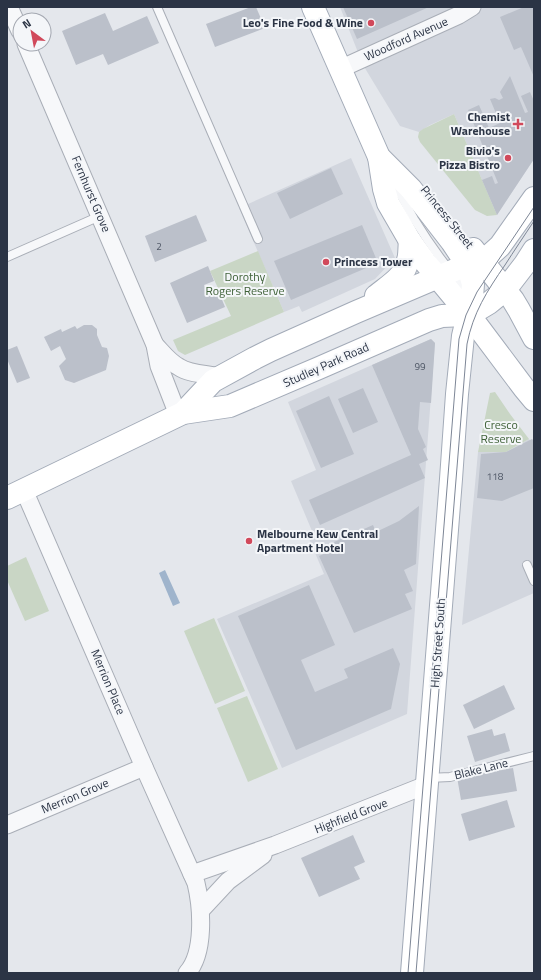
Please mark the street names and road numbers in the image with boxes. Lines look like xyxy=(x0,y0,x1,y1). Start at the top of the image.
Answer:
street label: Woodford Avenue xyxy=(361,12,451,66)
street label: Fernhurst Grove xyxy=(67,153,116,235)
street label: Princess Street xyxy=(416,181,479,253)
street label: Studley Park Road xyxy=(280,337,372,392)
street label: High Street South xyxy=(425,598,450,688)
street label: Merrion Place xyxy=(86,646,131,718)
street label: Blake Lane xyxy=(452,753,510,784)
street label: Merrion Grove xyxy=(38,773,112,818)
street label: Highfield Grove xyxy=(311,793,390,838)

